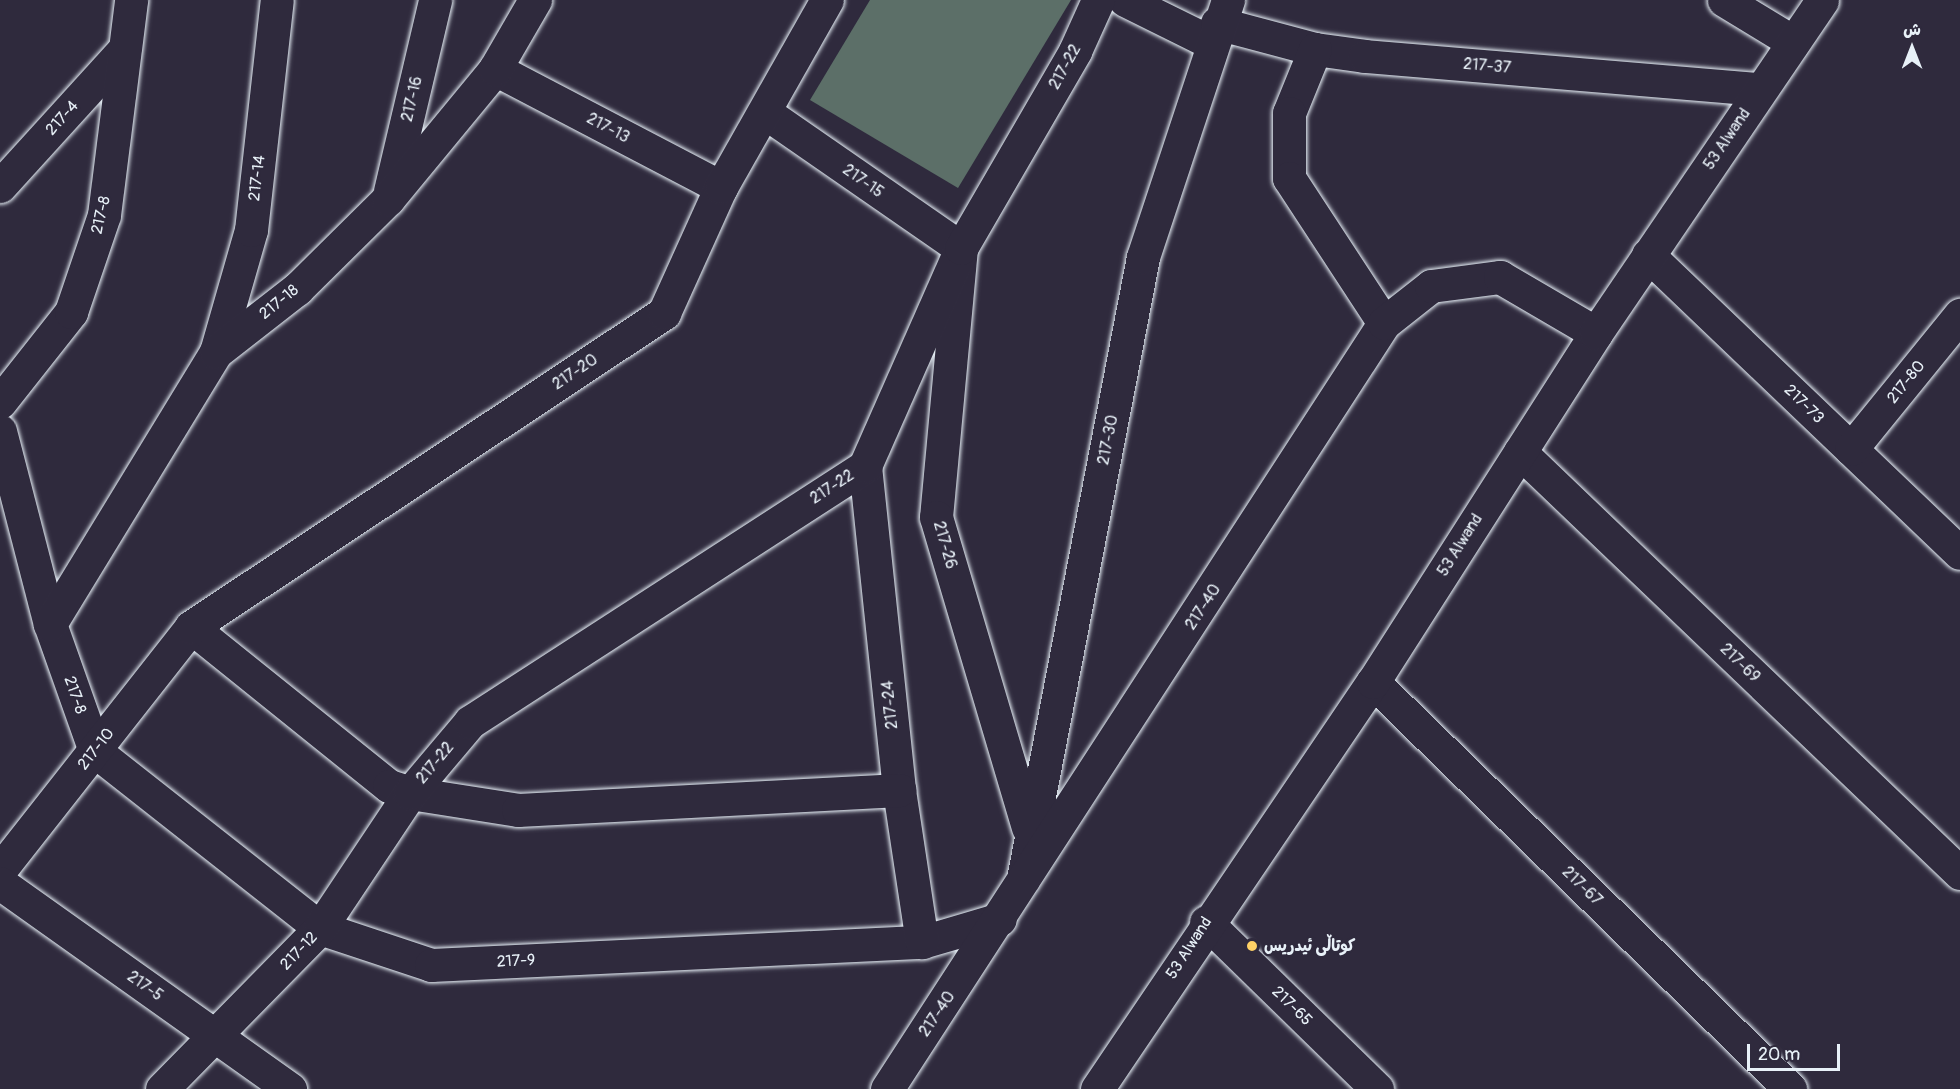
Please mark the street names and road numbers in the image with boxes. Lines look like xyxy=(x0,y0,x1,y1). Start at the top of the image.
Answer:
street label: 217-22 xyxy=(1045,41,1085,93)
street label: 217-37 xyxy=(1462,54,1512,78)
street label: 217-16 xyxy=(397,74,427,124)
street label: 217-4 xyxy=(42,97,82,139)
street label: 53 Alwand xyxy=(1699,105,1755,173)
street label: 217-13 xyxy=(583,109,633,147)
street label: 217-14 xyxy=(245,154,269,202)
street label: 217-15 xyxy=(839,160,887,202)
street label: 217-8 xyxy=(87,194,115,236)
street label: 217-18 xyxy=(256,280,302,324)
street label: 217-20 xyxy=(549,350,601,394)
street label: 217-80 xyxy=(1883,357,1929,407)
street label: 217-73 xyxy=(1780,380,1828,428)
street label: 217-30 xyxy=(1094,413,1122,467)
street label: 217-22 xyxy=(806,466,858,508)
street label: 53 Alwand xyxy=(1433,510,1487,580)
street label: 217-26 xyxy=(929,519,961,571)
street label: 217-40 xyxy=(1181,581,1225,633)
street label: 217-69 xyxy=(1716,639,1764,687)
street label: 217-8 xyxy=(60,674,90,716)
street label: 217-24 xyxy=(878,680,902,730)
street label: 217-10 xyxy=(74,724,118,774)
street label: 217-22 xyxy=(412,738,458,788)
street label: 217-67 xyxy=(1558,862,1606,910)
street label: 53 Alwand xyxy=(1162,913,1216,983)
street label: 217-12 xyxy=(276,928,322,974)
street label: 217-9 xyxy=(496,950,536,972)
street label: 217-5 xyxy=(123,967,167,1005)
street label: 217-65 xyxy=(1268,982,1316,1030)
street label: 217-40 xyxy=(915,988,959,1040)

